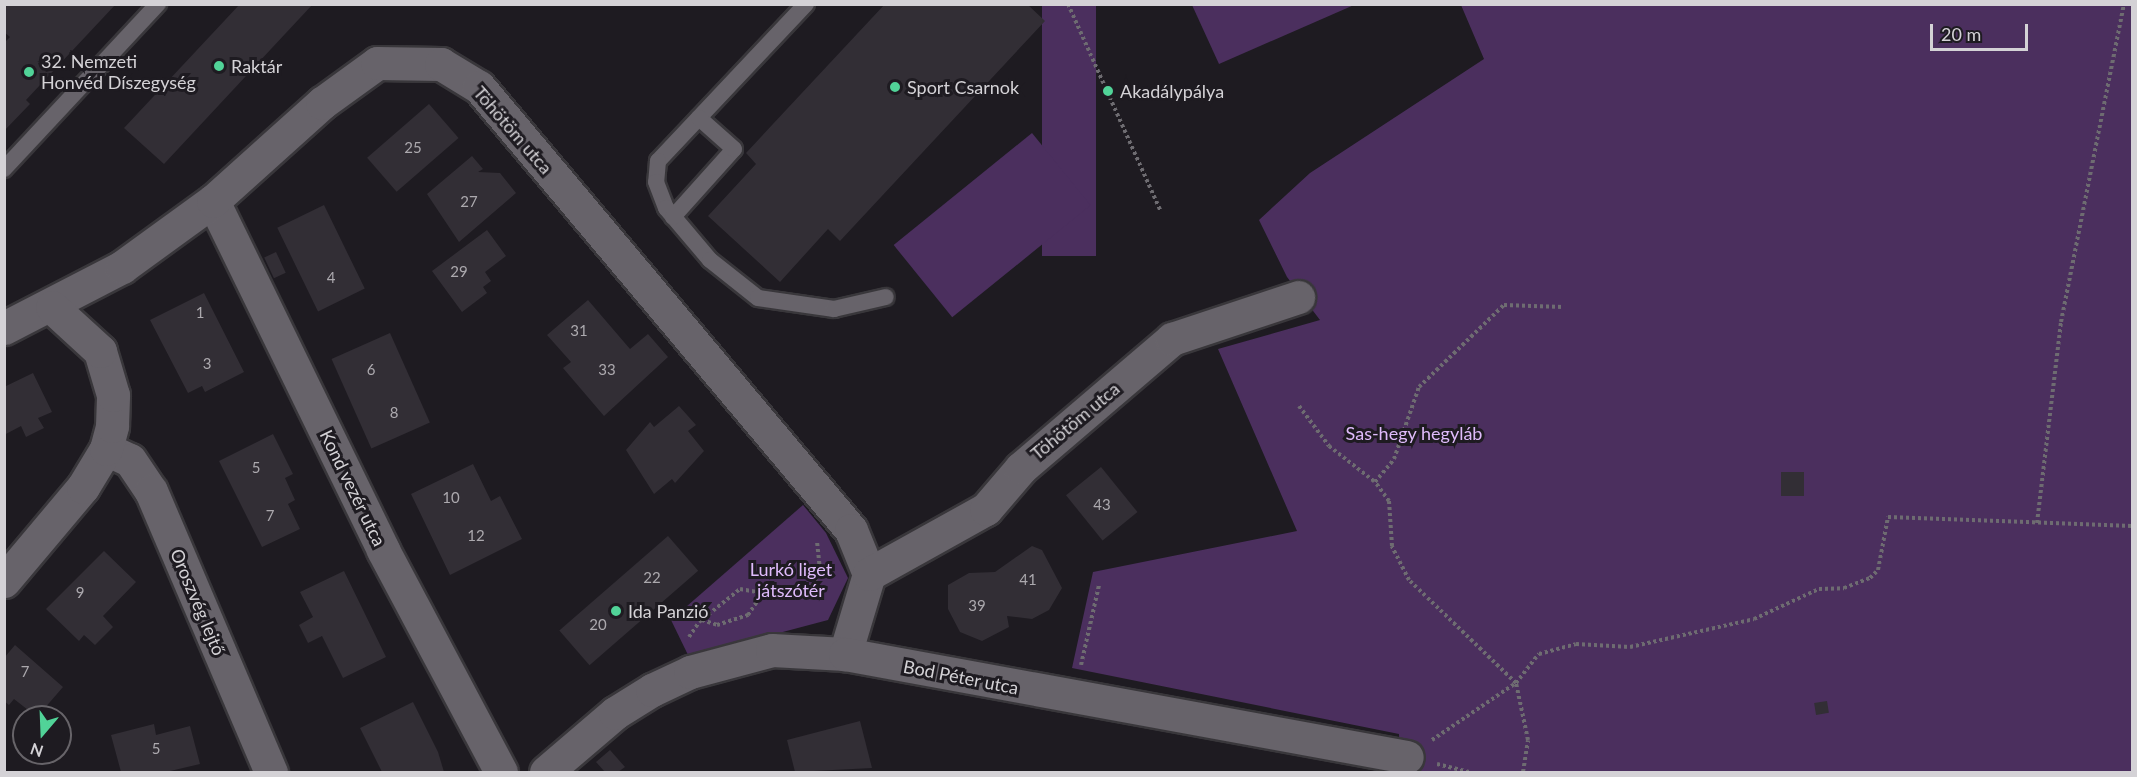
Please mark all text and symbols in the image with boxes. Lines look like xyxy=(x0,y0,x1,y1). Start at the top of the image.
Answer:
scale bar xyxy=(1933,12,2030,50)
text: 20 m xyxy=(1941,23,1981,45)
place label: 32. Nemzeti Honvéd Díszegység xyxy=(41,51,196,94)
place label: Raktár xyxy=(231,55,282,77)
marker: Raktár xyxy=(212,59,226,73)
marker: 32. Nemzeti Honvéd Díszegység xyxy=(22,65,36,79)
place label: Sport Csarnok xyxy=(907,76,1019,98)
marker: Sport Csarnok xyxy=(888,80,902,94)
place label: Akadálypálya xyxy=(1120,80,1224,102)
street label: Töhötöm utca xyxy=(469,82,557,178)
marker: Akadálypálya xyxy=(1101,84,1115,98)
house number: 25 xyxy=(404,139,422,157)
house number: 27 xyxy=(460,193,478,211)
house number: 29 xyxy=(450,263,468,281)
house number: 4 xyxy=(327,269,335,287)
house number: 1 xyxy=(196,304,204,322)
house number: 31 xyxy=(570,322,588,340)
house number: 3 xyxy=(203,355,211,373)
house number: 6 xyxy=(367,361,375,379)
house number: 33 xyxy=(598,361,616,379)
street label: Töhötöm utca xyxy=(1026,378,1124,464)
house number: 8 xyxy=(390,404,398,422)
park label: Sas-hegy hegyláb xyxy=(1345,422,1483,444)
street label: Kond vezér utca xyxy=(315,426,391,550)
house number: 5 xyxy=(252,459,260,477)
house number: 10 xyxy=(442,489,460,507)
house number: 43 xyxy=(1093,496,1111,514)
house number: 7 xyxy=(266,507,274,525)
house number: 12 xyxy=(467,527,485,545)
street label: Oroszvég lejtő xyxy=(166,545,230,659)
park label: Lurkó liget játszótér xyxy=(750,559,832,602)
house number: 22 xyxy=(643,569,661,587)
house number: 41 xyxy=(1019,571,1037,589)
house number: 9 xyxy=(76,584,84,602)
house number: 39 xyxy=(968,597,986,615)
place label: Ida Panzió xyxy=(628,600,709,622)
marker: Ida Panzió xyxy=(609,604,623,618)
house number: 20 xyxy=(589,616,607,634)
street label: Bod Péter utca xyxy=(901,655,1021,699)
house number: 7 xyxy=(21,663,29,681)
north arrow xyxy=(12,705,72,765)
text: N xyxy=(28,740,46,762)
house number: 5 xyxy=(152,740,160,758)

